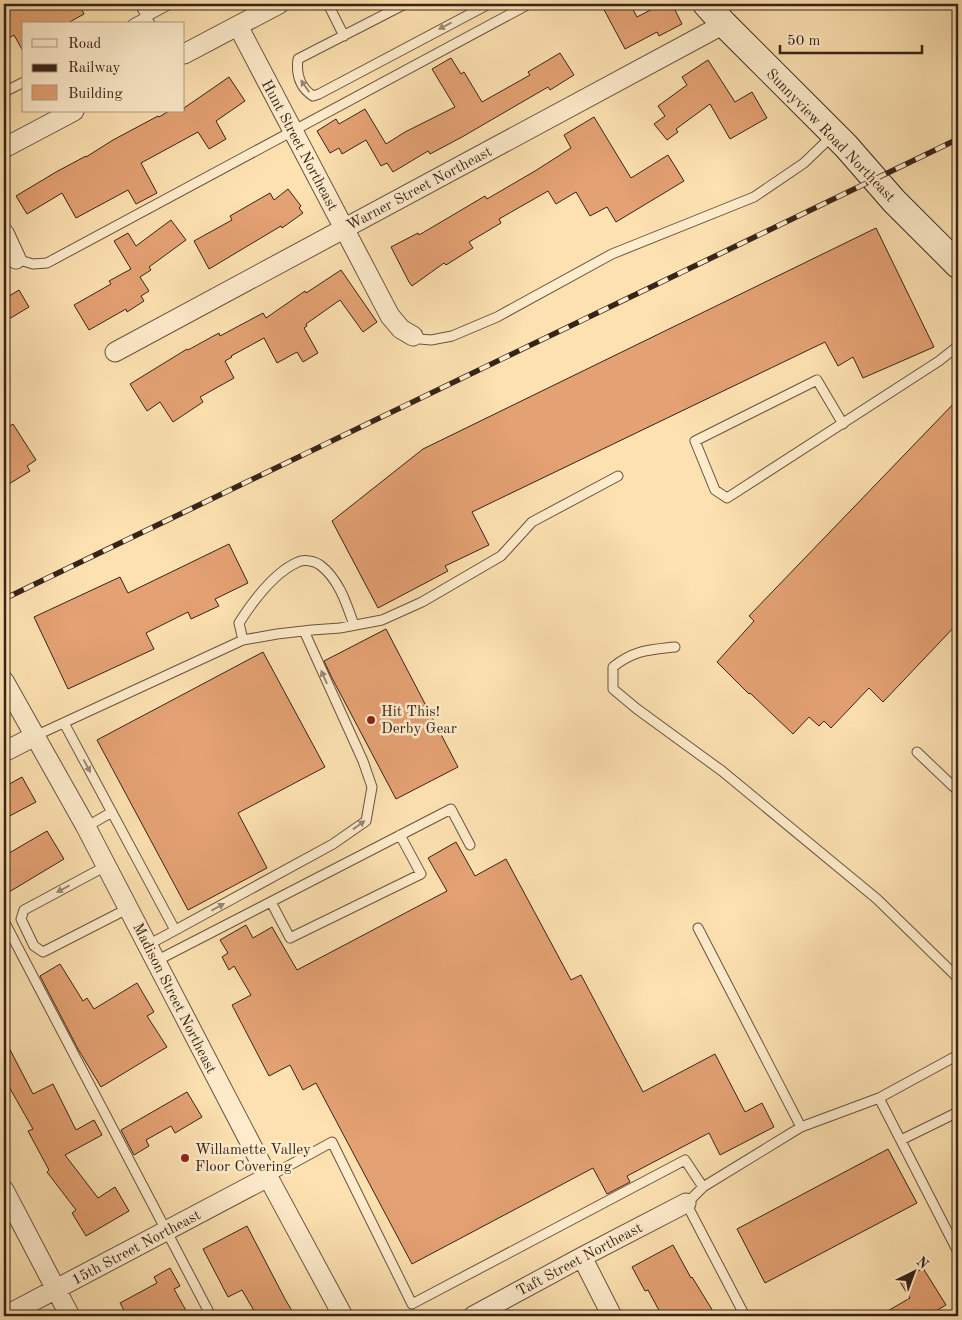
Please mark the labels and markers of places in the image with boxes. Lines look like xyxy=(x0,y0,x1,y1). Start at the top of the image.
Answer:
place label: Hit This! Derby Gear xyxy=(381,705,457,737)
marker: Hit This! Derby Gear xyxy=(365,714,377,726)
place label: Willamette Valley Floor Covering xyxy=(195,1143,311,1175)
marker: Willamette Valley Floor Covering xyxy=(179,1152,191,1164)

